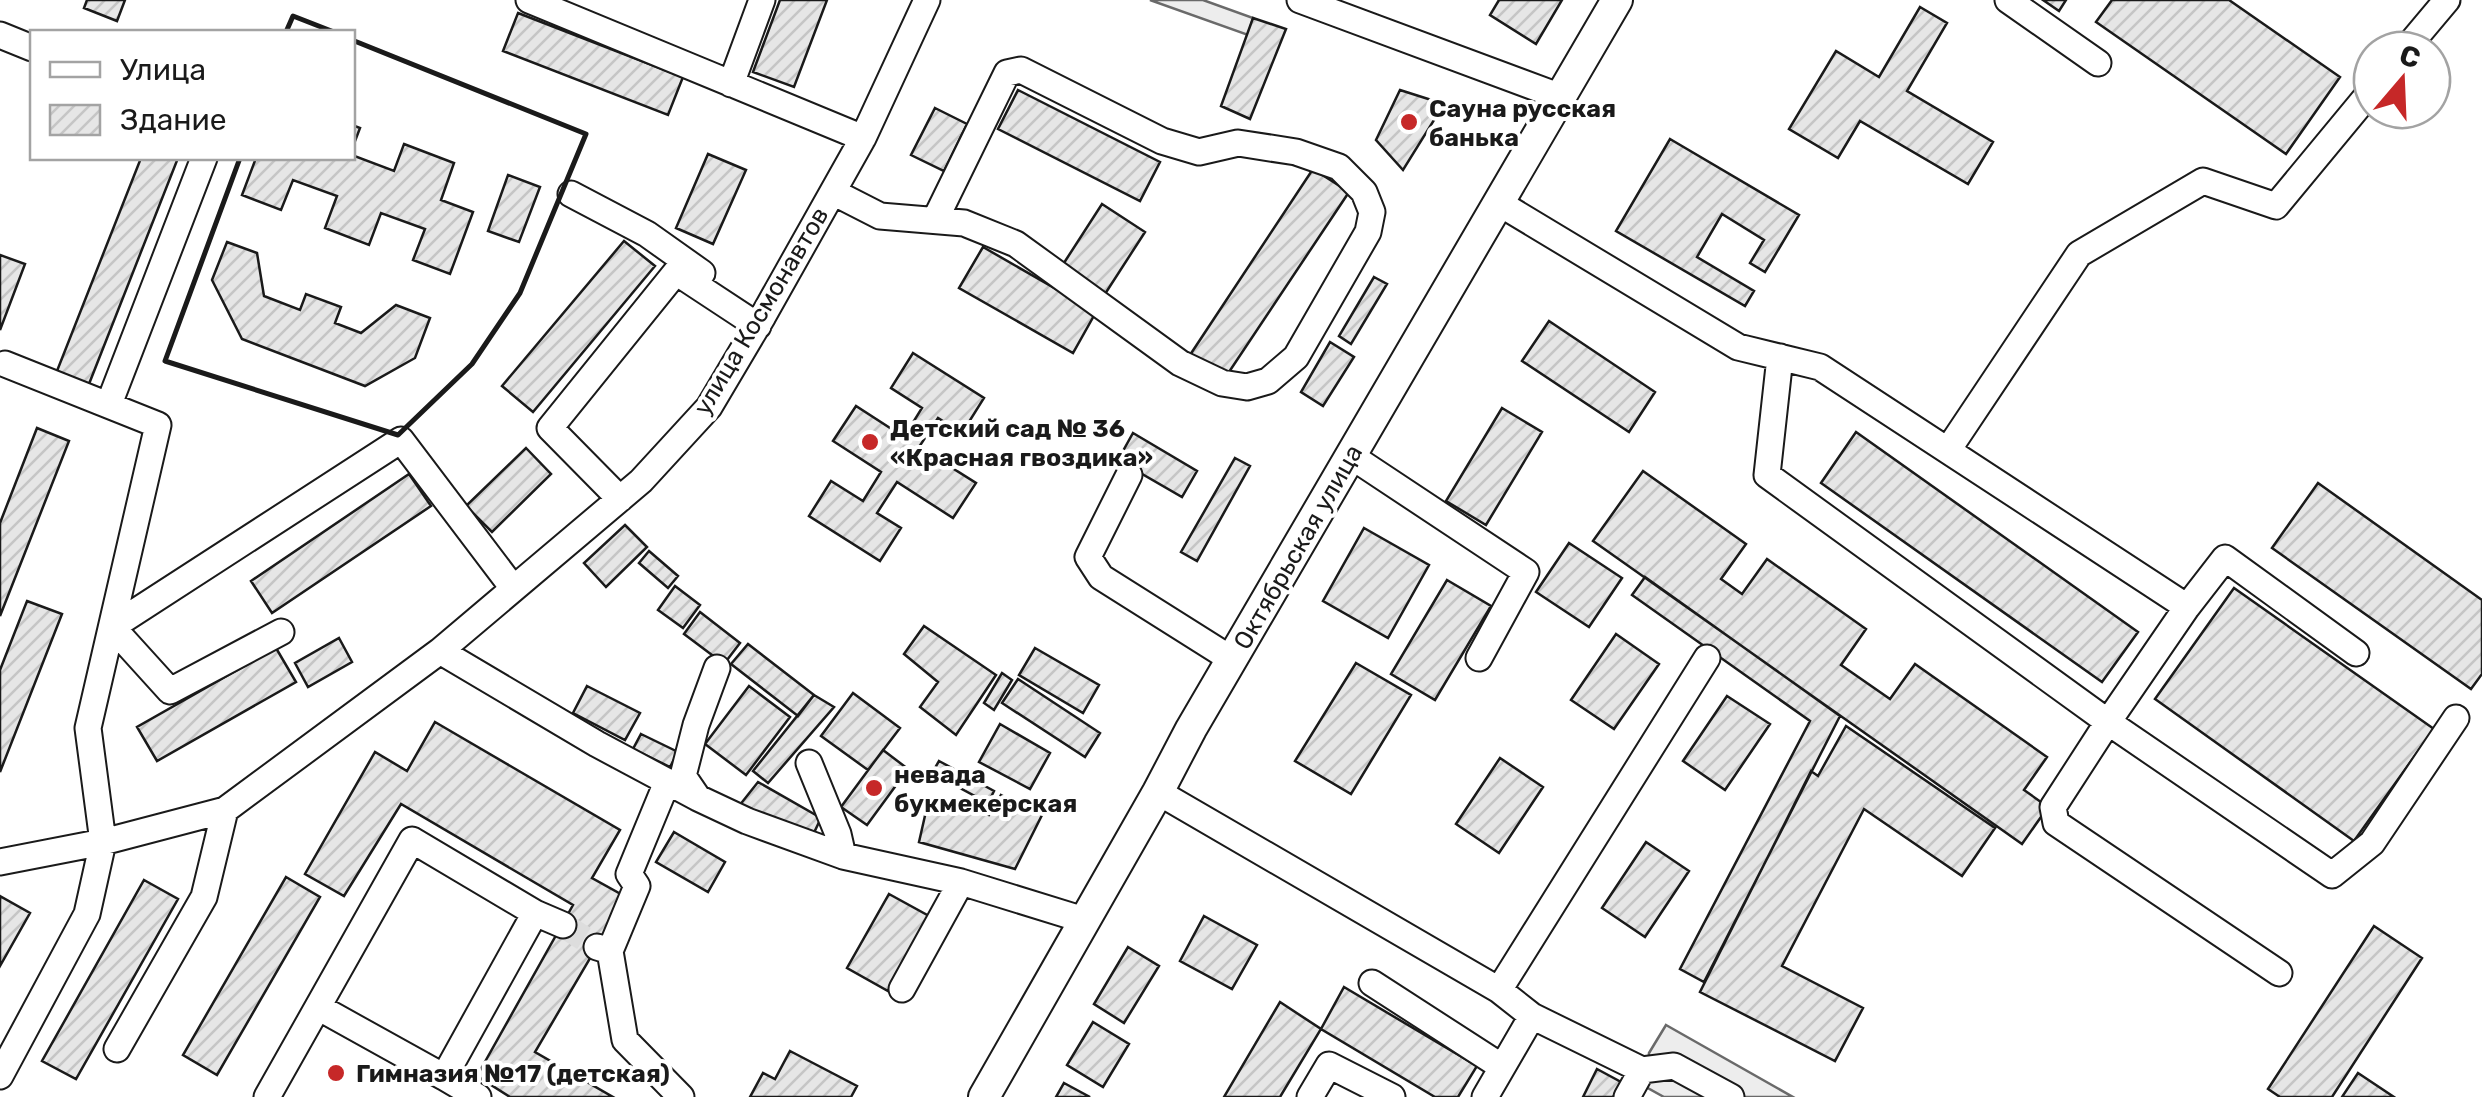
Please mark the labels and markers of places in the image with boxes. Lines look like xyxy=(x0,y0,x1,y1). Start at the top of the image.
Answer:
place label: Сауна русская банька xyxy=(1429,94,1616,152)
marker: Сауна русская банька xyxy=(1398,111,1420,133)
place label: Детский сад № 36 «Красная гвоздика» xyxy=(890,414,1153,472)
marker: Детский сад № 36 «Красная гвоздика» xyxy=(859,431,881,453)
place label: невада букмекерская xyxy=(894,760,1077,818)
marker: невада букмекерская xyxy=(863,777,885,799)
place label: Гимназия №17 (детская) xyxy=(356,1059,670,1088)
marker: Гимназия №17 (детская) xyxy=(325,1062,347,1084)

